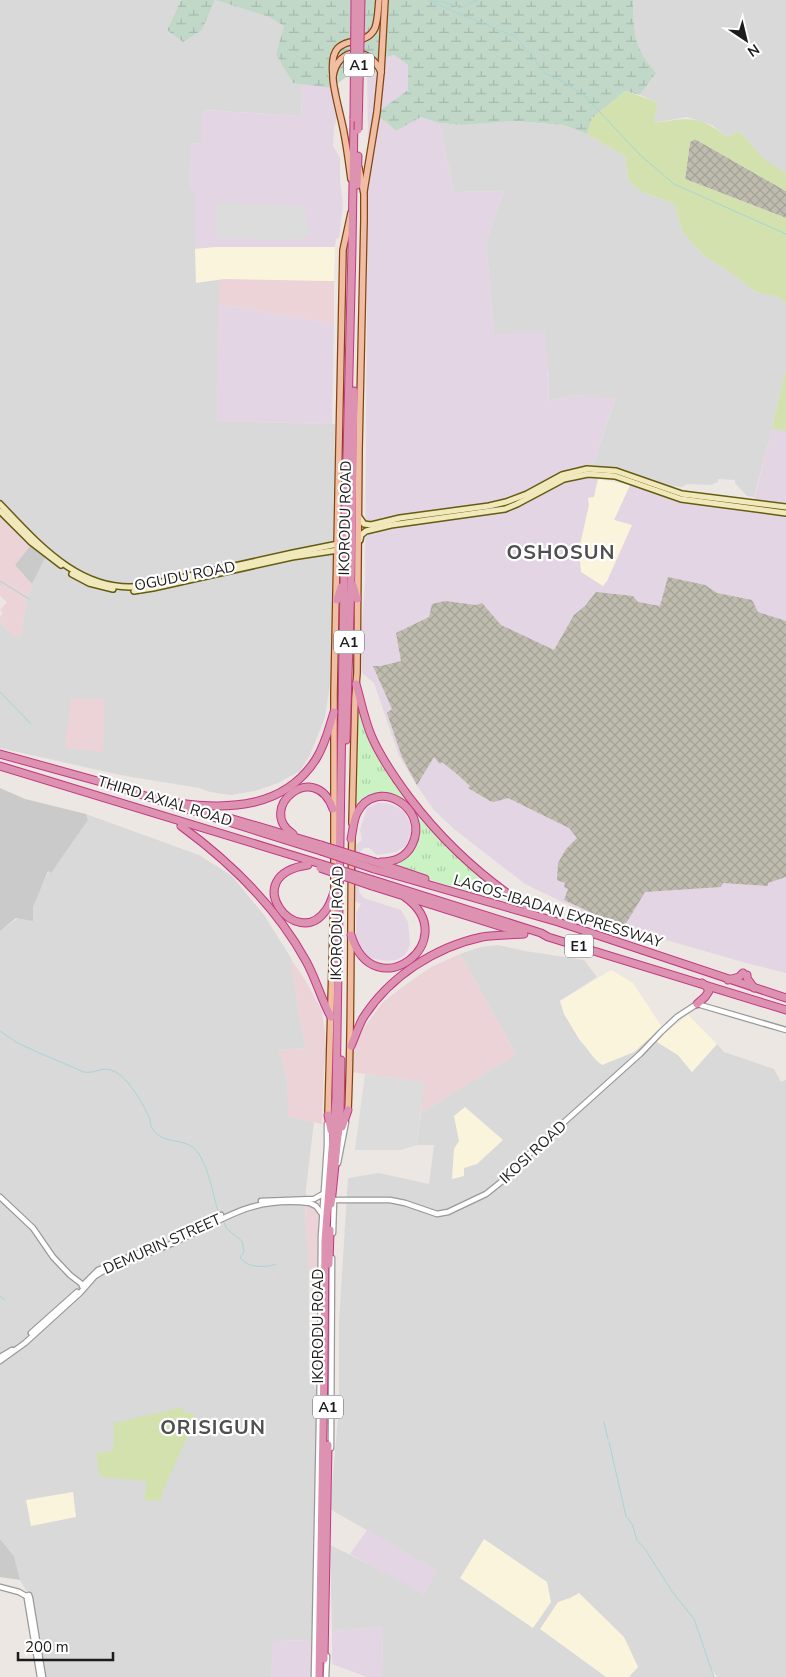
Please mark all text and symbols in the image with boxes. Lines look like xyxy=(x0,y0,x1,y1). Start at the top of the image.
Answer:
north arrow xyxy=(721,15,771,65)
text: N xyxy=(743,39,763,61)
road number: A1 xyxy=(344,54,374,76)
street label: IKORODU ROAD xyxy=(334,460,356,576)
district label: OSHOSUN xyxy=(507,539,615,566)
street label: OGUDU ROAD xyxy=(133,556,237,596)
road number: A1 xyxy=(334,630,364,654)
street label: THIRD AXIAL ROAD xyxy=(95,771,235,831)
street label: IKORODU ROAD xyxy=(326,865,348,981)
street label: LAGOS-IBADAN EXPRESSWAY xyxy=(451,870,666,953)
road number: E1 xyxy=(565,934,593,958)
street label: IKOSI ROAD xyxy=(495,1116,571,1188)
street label: DEMURIN STREET xyxy=(100,1209,224,1279)
street label: IKORODU ROAD xyxy=(308,1269,328,1384)
road number: A1 xyxy=(313,1395,343,1418)
district label: ORISIGUN xyxy=(160,1414,266,1441)
scale bar xyxy=(18,1630,112,1662)
text: 200 m xyxy=(25,1637,69,1657)

